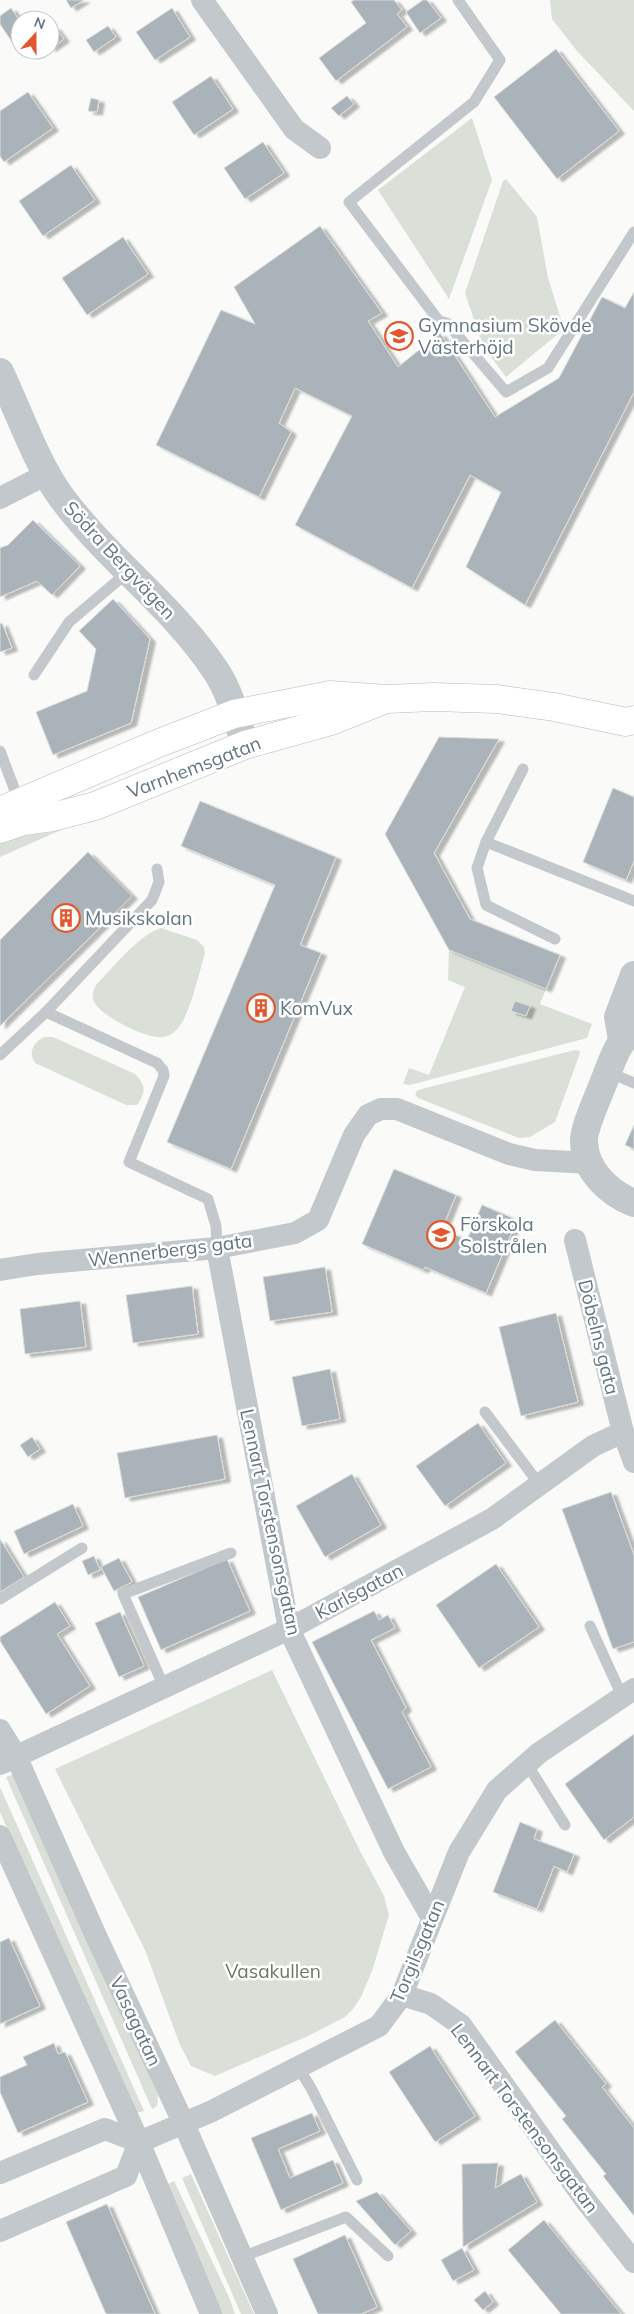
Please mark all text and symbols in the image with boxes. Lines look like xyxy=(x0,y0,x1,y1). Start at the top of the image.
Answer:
north arrow xyxy=(10,10,60,60)
text: N xyxy=(31,13,48,33)
place label: Gymnasium Skövde Västerhöjd xyxy=(418,313,592,359)
school or university icon: Gymnasium Skövde Västerhöjd xyxy=(384,321,414,351)
street label: Södra Bergvägen xyxy=(59,496,181,624)
street label: Varnhemsgatan xyxy=(124,730,264,804)
building icon: Musikskolan xyxy=(51,903,81,933)
place label: Musikskolan xyxy=(85,906,193,930)
building icon: KomVux xyxy=(246,993,276,1023)
place label: KomVux xyxy=(280,996,353,1020)
place label: Förskola Solstrålen xyxy=(460,1212,547,1258)
school or university icon: Förskola Solstrålen xyxy=(426,1220,456,1250)
street label: Wennerbergs gata xyxy=(87,1228,253,1272)
street label: Döbelns gata xyxy=(573,1277,625,1397)
street label: Lennart Torstensonsgatan xyxy=(235,1406,307,1638)
street label: Karlsgatan xyxy=(311,1558,407,1624)
street label: Torgilsgatan xyxy=(385,1896,449,2006)
park label: Vasakullen xyxy=(225,1959,321,1983)
street label: Vasagatan xyxy=(105,1972,167,2070)
street label: Lennart Torstensonsgatan xyxy=(446,2018,604,2218)

